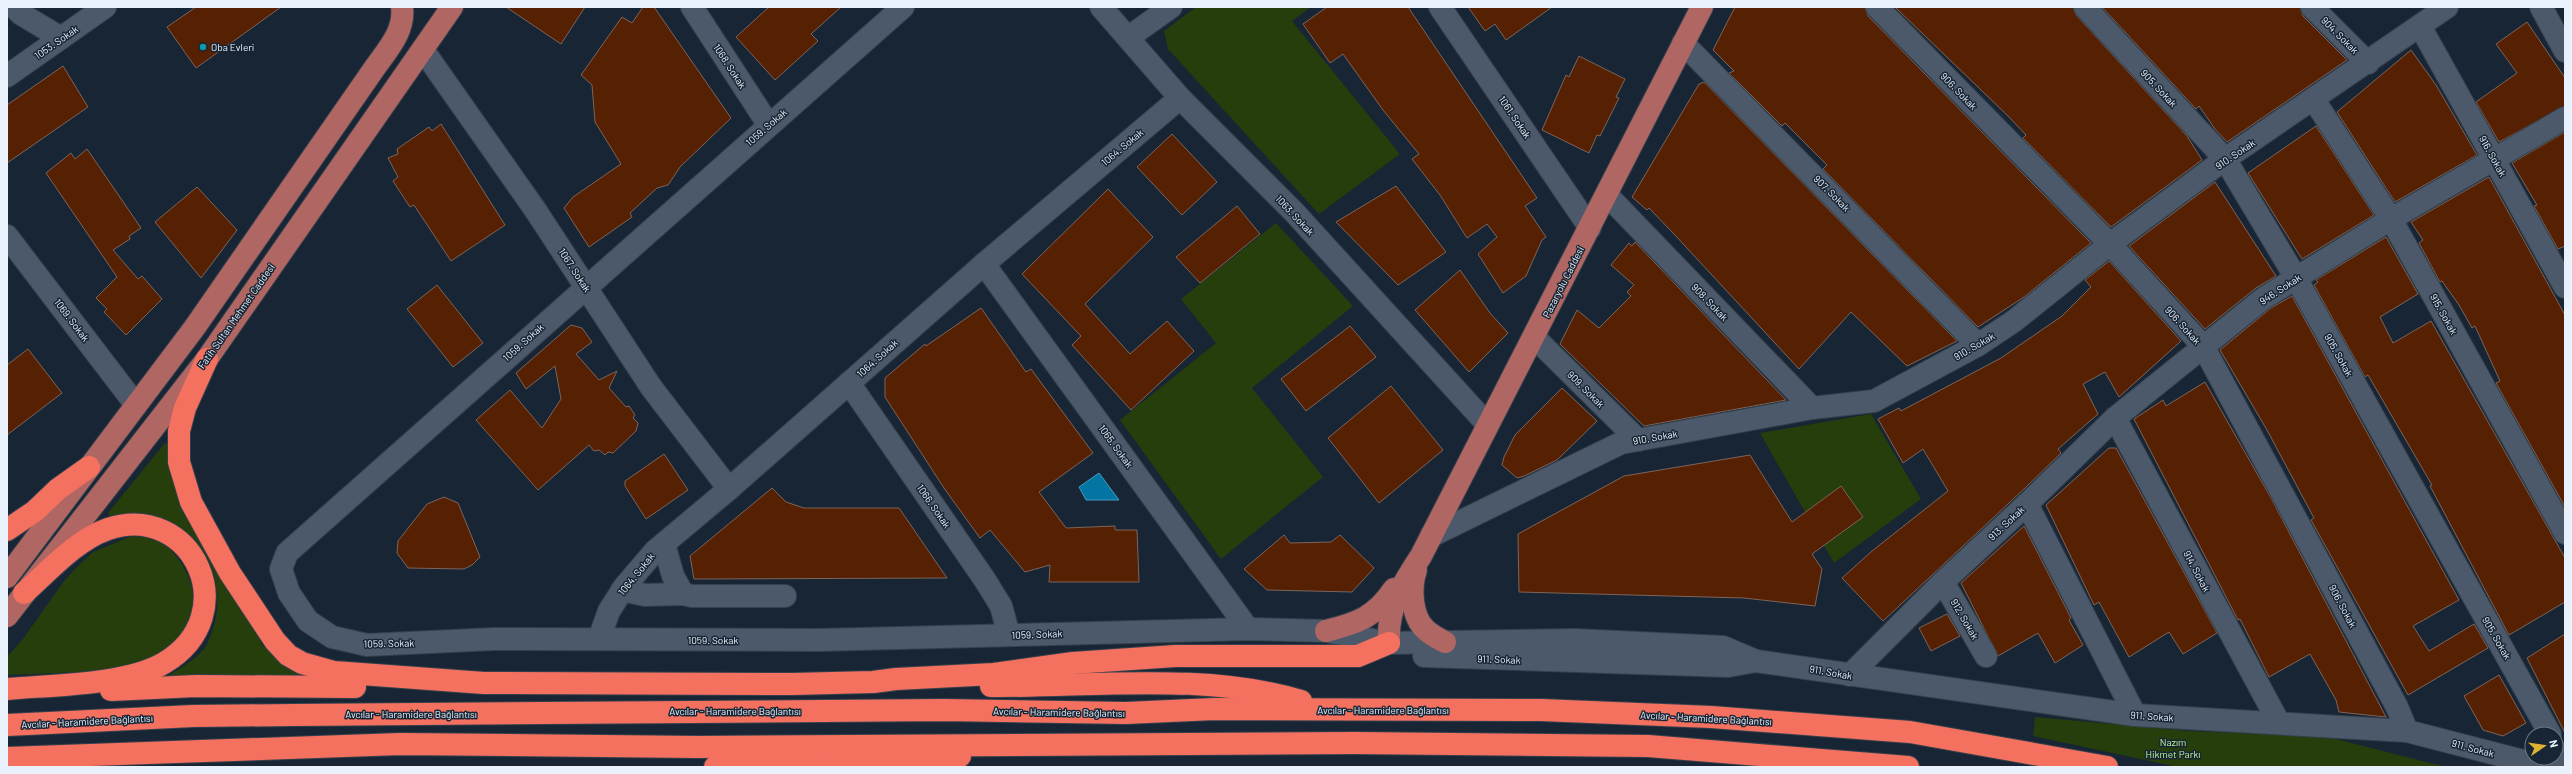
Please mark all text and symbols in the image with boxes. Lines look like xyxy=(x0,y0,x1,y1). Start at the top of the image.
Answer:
street label: 904. Sokak xyxy=(2319,14,2361,56)
street label: 1053. Sokak xyxy=(32,23,80,61)
place label: Oba Evleri xyxy=(211,41,254,53)
marker: Oba Evleri xyxy=(198,42,208,52)
street label: 1068. Sokak xyxy=(711,42,749,90)
street label: 905. Sokak xyxy=(2139,67,2179,109)
street label: 906. Sokak xyxy=(1938,70,1980,112)
street label: 1061. Sokak xyxy=(1496,93,1534,141)
street label: 1059. Sokak xyxy=(743,106,789,148)
street label: 1064. Sokak xyxy=(1099,126,1145,168)
street label: 916. Sokak xyxy=(2477,134,2509,178)
street label: 910. Sokak xyxy=(2213,136,2257,172)
street label: 907. Sokak xyxy=(1811,172,1853,214)
street label: 1063. Sokak xyxy=(1273,192,1317,238)
street label: Pazaryolu Caddesi xyxy=(1540,244,1586,320)
street label: 1067. Sokak xyxy=(556,246,594,294)
street label: Fatih Sultan Mehmet Caddesi xyxy=(195,261,277,371)
street label: 946. Sokak xyxy=(2257,271,2303,307)
street label: 908. Sokak xyxy=(1689,281,1731,323)
street label: 915. Sokak xyxy=(2428,292,2460,336)
street label: 1069. Sokak xyxy=(52,296,92,344)
street label: 906. Sokak xyxy=(2163,303,2203,347)
street label: 1059. Sokak xyxy=(500,321,546,363)
street label: 910. Sokak xyxy=(1951,329,1997,363)
street label: 905. Sokak xyxy=(2322,331,2356,379)
street label: 1064. Sokak xyxy=(854,337,900,379)
street label: 909. Sokak xyxy=(1565,368,1607,410)
street label: 1065. Sokak xyxy=(1096,422,1136,470)
street label: 910. Sokak xyxy=(1632,427,1678,447)
street label: 1066. Sokak xyxy=(915,482,953,530)
street label: 913. Sokak xyxy=(1986,503,2026,543)
street label: 914. Sokak xyxy=(2181,548,2213,594)
street label: 1064. Sokak xyxy=(615,550,657,598)
street label: 906. Sokak xyxy=(2327,582,2359,630)
street label: 912. Sokak xyxy=(1949,597,1981,641)
street label: 905. Sokak xyxy=(2480,615,2514,661)
street label: 1059. Sokak xyxy=(1011,627,1063,641)
street label: 1059. Sokak xyxy=(688,634,738,646)
street label: 1059. Sokak xyxy=(364,637,414,649)
street label: 911. Sokak xyxy=(1477,652,1521,666)
street label: 911. Sokak xyxy=(1809,662,1853,682)
street label: Avcılar - Haramidere Bağlantısı xyxy=(1317,704,1449,716)
street label: Avcılar - Haramidere Bağlantısı xyxy=(669,705,801,717)
street label: Avcılar - Haramidere Bağlantısı xyxy=(993,705,1125,719)
street label: Avcılar - Haramidere Bağlantısı xyxy=(345,708,477,720)
street label: Avcılar - Haramidere Bağlantısı xyxy=(1640,709,1772,727)
street label: 911. Sokak xyxy=(2130,709,2174,723)
street label: Avcılar - Haramidere Bağlantısı xyxy=(21,712,153,730)
north arrow xyxy=(2524,726,2564,766)
park label: Nazım Hikmet Parkı xyxy=(2146,736,2200,760)
street label: 911. Sokak xyxy=(2451,737,2495,759)
text: N xyxy=(2547,739,2561,749)

